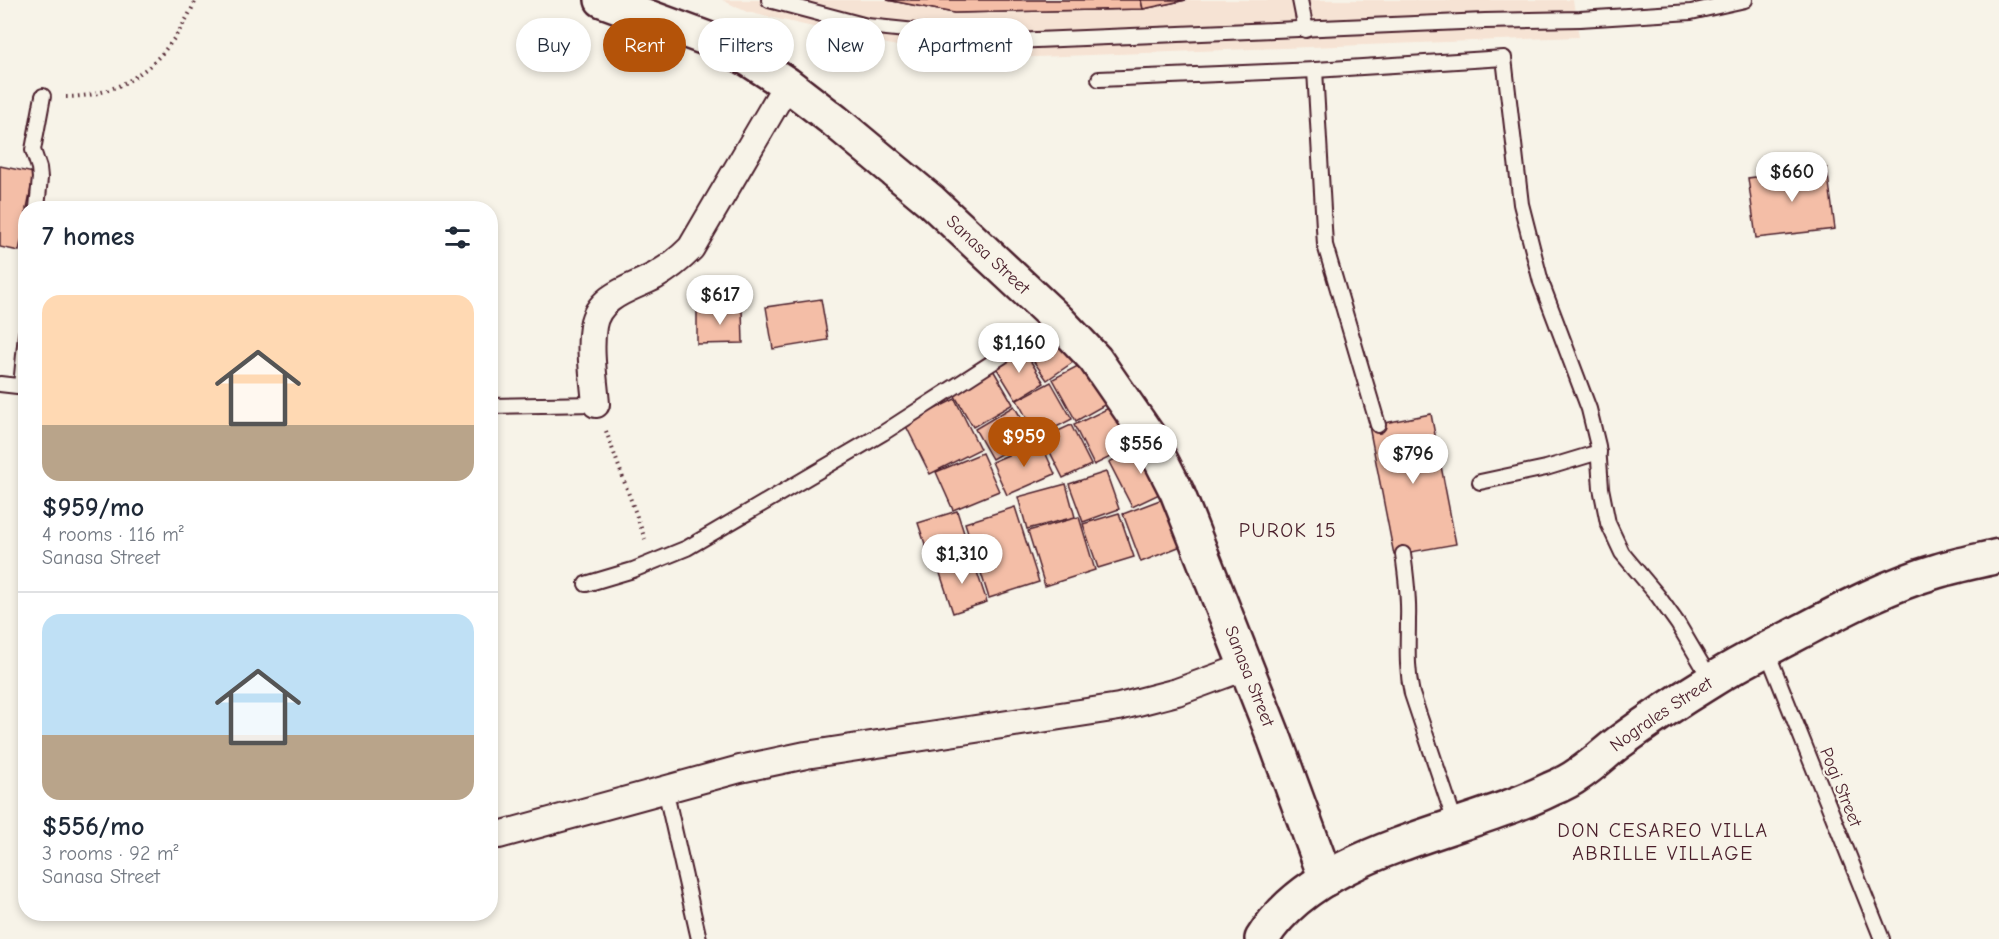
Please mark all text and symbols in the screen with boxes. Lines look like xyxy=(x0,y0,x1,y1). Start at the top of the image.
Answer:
chip: Buy xyxy=(516,18,591,72)
chip: Rent xyxy=(603,18,686,72)
chip: Filters xyxy=(698,18,794,72)
chip: New xyxy=(806,18,885,72)
chip: Apartment xyxy=(897,18,1033,72)
pin: $660 xyxy=(1756,152,1828,203)
text: $660 xyxy=(1770,160,1814,183)
street label: Sanasa Street xyxy=(942,211,1034,300)
icon: filters xyxy=(441,221,474,254)
text: 7 homes xyxy=(42,222,135,252)
pin: $617 xyxy=(684,275,756,326)
text: $617 xyxy=(700,283,740,306)
pin: $1,160 xyxy=(970,323,1068,374)
text: $1,160 xyxy=(992,331,1046,354)
icon: home xyxy=(204,334,312,442)
pin: $959 xyxy=(988,417,1060,468)
pin: $556 xyxy=(1105,424,1177,475)
text: $959 xyxy=(1002,425,1046,448)
text: $556 xyxy=(1119,432,1163,455)
pin: $796 xyxy=(1377,434,1449,485)
text: $796 xyxy=(1392,442,1434,465)
text: $959/mo xyxy=(42,493,144,523)
district label: PUROK 15 xyxy=(1239,519,1337,542)
text: 4 rooms · 116 m² xyxy=(42,523,184,546)
pin: $1,310 xyxy=(913,534,1011,585)
text: $1,310 xyxy=(936,542,988,565)
text: Sanasa Street xyxy=(42,546,160,569)
street label: Sanasa Street xyxy=(1220,623,1279,730)
icon: home xyxy=(204,653,312,761)
street label: Nograles Street xyxy=(1606,672,1717,756)
street label: Pogi Street xyxy=(1815,745,1866,831)
text: $556/mo xyxy=(42,812,144,842)
district label: DON CESAREO VILLA ABRILLE VILLAGE xyxy=(1557,819,1769,865)
text: 3 rooms · 92 m² xyxy=(42,842,179,865)
text: Sanasa Street xyxy=(42,865,160,888)

